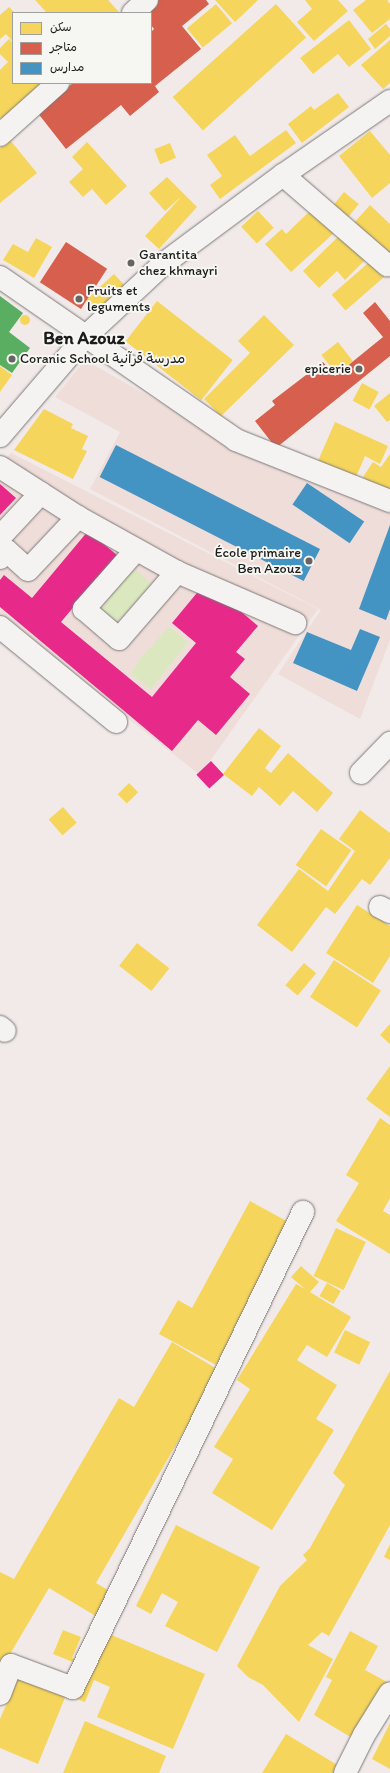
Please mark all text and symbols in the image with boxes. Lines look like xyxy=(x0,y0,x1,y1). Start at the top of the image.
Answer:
legend xyxy=(12,12,152,84)
text: سكن xyxy=(50,20,72,34)
text: متاجر xyxy=(50,40,77,54)
text: مدارس xyxy=(50,60,84,74)
place label: Garantita chez khmayri xyxy=(139,247,218,280)
marker: Garantita chez khmayri xyxy=(126,258,136,268)
place label: Fruits et leguments xyxy=(87,283,150,316)
marker: Fruits et leguments xyxy=(74,294,84,304)
district label: Ben Azouz xyxy=(43,327,125,349)
place label: Coranic School مدرسة قرآنية xyxy=(20,351,185,367)
marker: Coranic School مدرسة قرآنية xyxy=(7,354,17,364)
place label: epicerie xyxy=(304,361,351,377)
marker: epicerie xyxy=(354,364,364,374)
place label: École primaire Ben Azouz xyxy=(215,545,301,578)
marker: École primaire Ben Azouz xyxy=(304,556,314,566)

